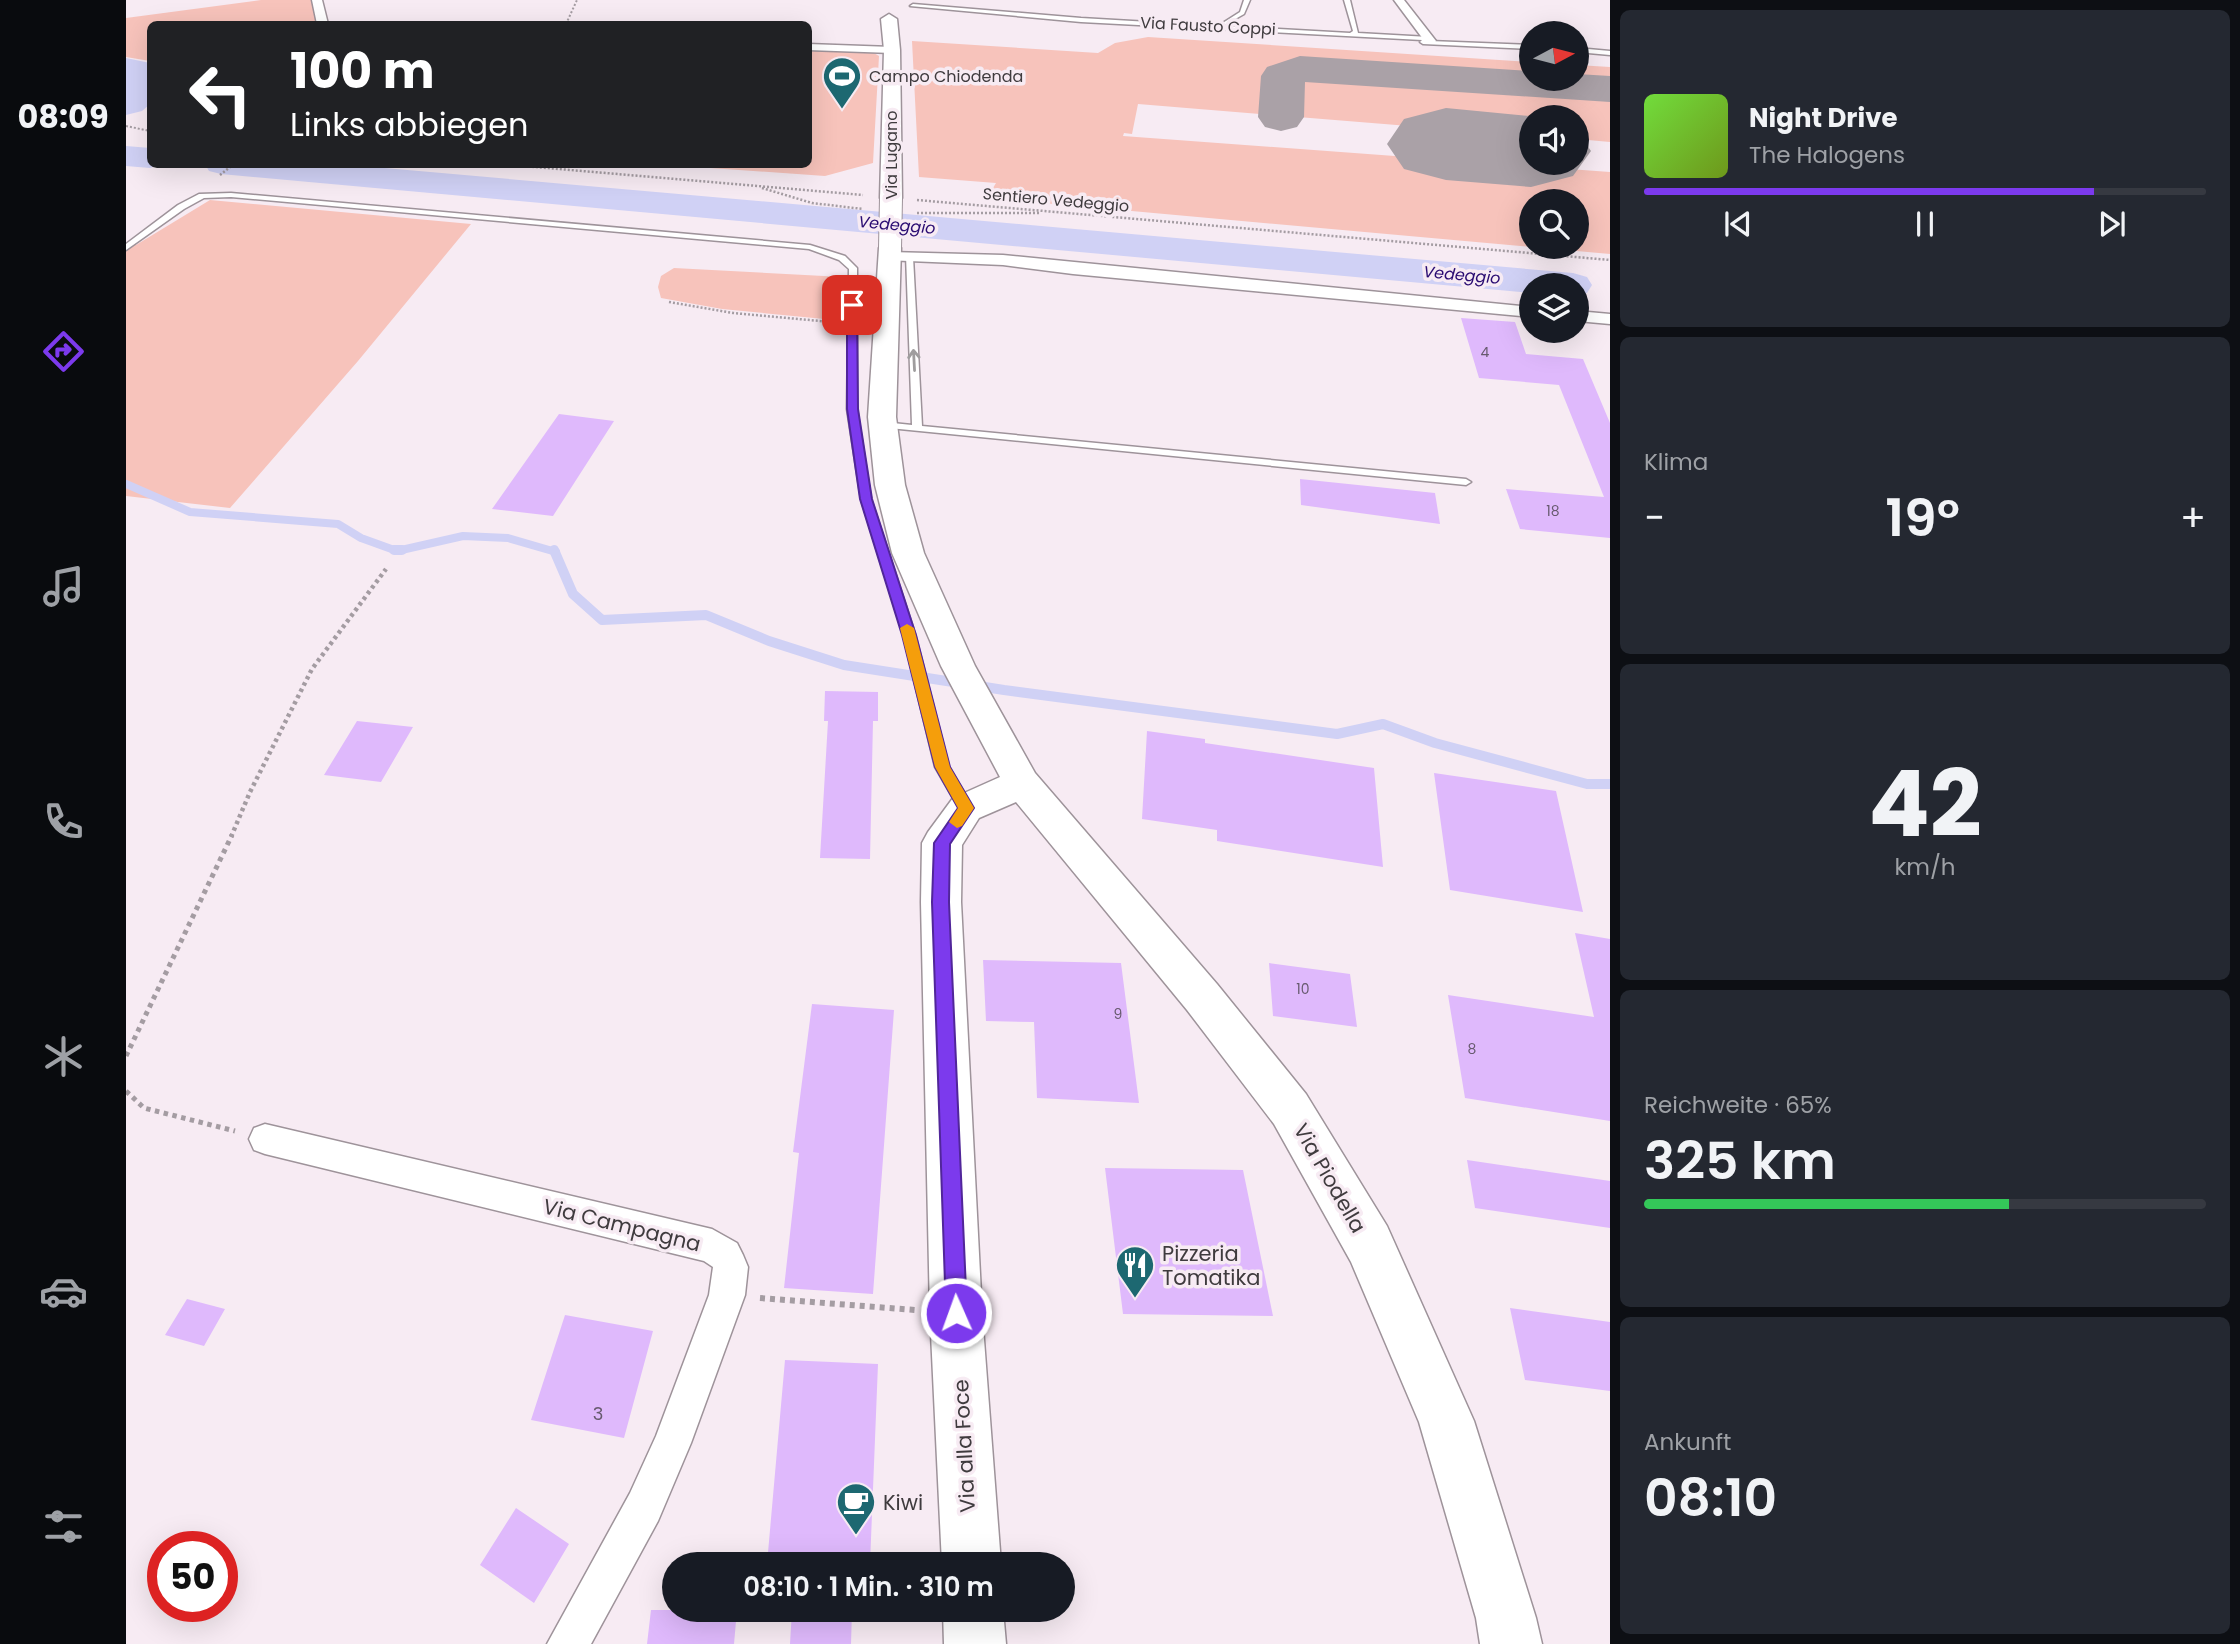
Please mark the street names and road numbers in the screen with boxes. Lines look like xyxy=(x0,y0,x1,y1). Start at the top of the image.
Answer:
street label: Via Fausto Coppi xyxy=(1140,11,1276,41)
street label: Via Lugano xyxy=(880,110,903,200)
street label: Sentiero Vedeggio xyxy=(982,182,1130,218)
street label: Via Piodella xyxy=(1287,1118,1373,1238)
street label: Via Campagna xyxy=(540,1191,704,1259)
street label: Via alla Foce xyxy=(946,1379,982,1513)

